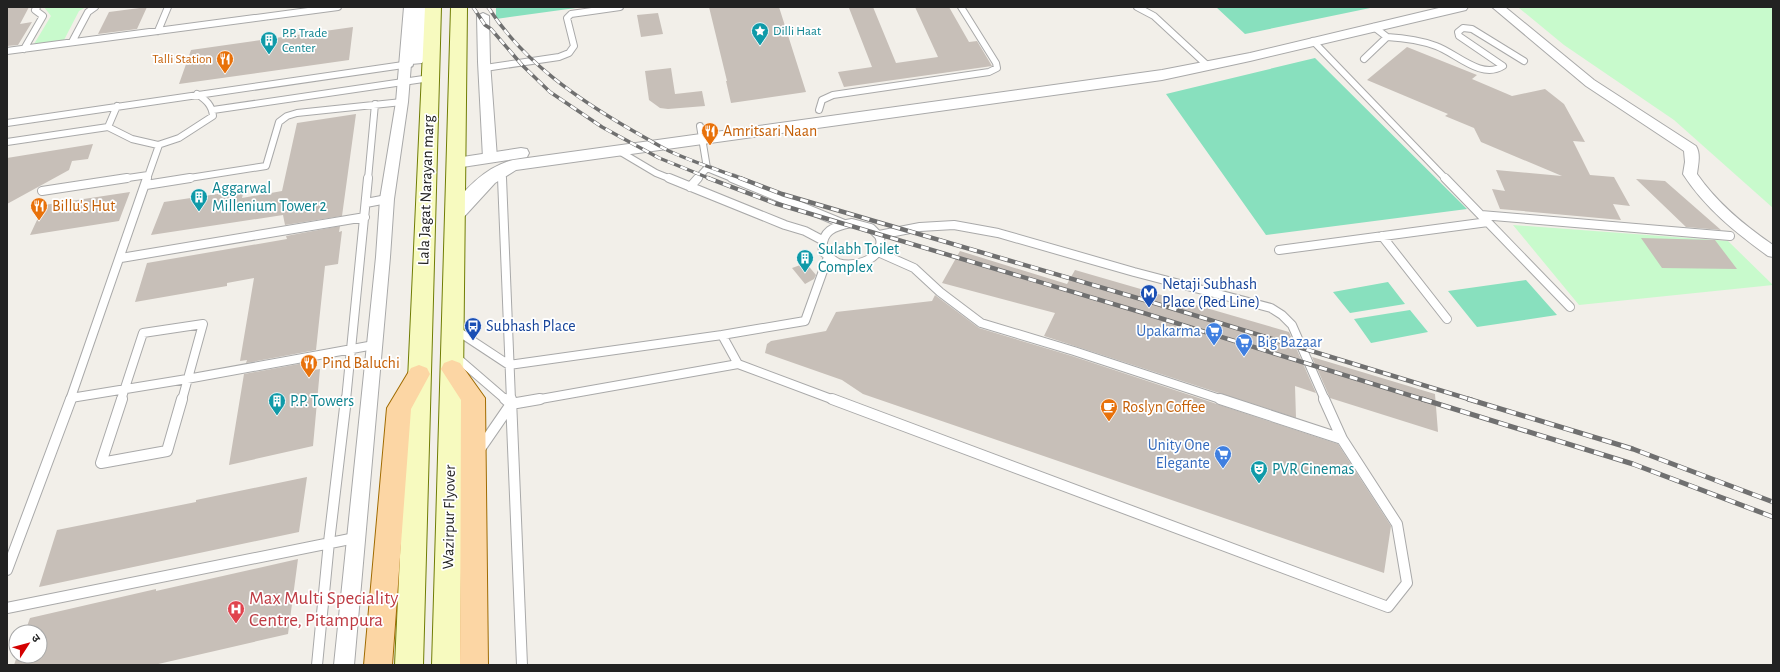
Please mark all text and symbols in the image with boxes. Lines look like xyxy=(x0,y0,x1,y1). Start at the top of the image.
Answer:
place icon: Dilli Haat xyxy=(750,21,770,46)
place label: Dilli Haat xyxy=(773,25,821,38)
place label: P.P. Trade Center xyxy=(282,27,327,55)
building icon: P.P. Trade Center xyxy=(259,30,279,55)
restaurant icon: Talli Station xyxy=(215,49,235,74)
place label: Talli Station xyxy=(152,53,212,66)
street label: Lala Jagat Narayan marg xyxy=(415,114,438,266)
restaurant icon: Amritsari Naan xyxy=(700,121,720,146)
place label: Amritsari Naan xyxy=(723,123,817,139)
place label: Aggarwal Millenium Tower 2 xyxy=(212,180,327,214)
building icon: Aggarwal Millenium Tower 2 xyxy=(189,187,209,212)
restaurant icon: Billu's Hut xyxy=(29,196,49,221)
place label: Billu's Hut xyxy=(52,198,115,214)
place label: Sulabh Toilet Complex xyxy=(818,241,899,275)
building icon: Sulabh Toilet Complex xyxy=(795,248,815,273)
place label: Netaji Subhash Place (Red Line) xyxy=(1162,276,1260,310)
metro station icon: Netaji Subhash Place (Red Line) xyxy=(1139,283,1159,308)
bus stop icon: Subhash Place xyxy=(463,316,483,341)
place label: Subhash Place xyxy=(486,318,576,334)
supermarket icon: Upakarma xyxy=(1204,321,1224,346)
place label: Upakarma xyxy=(1136,323,1201,339)
supermarket icon: Big Bazaar xyxy=(1234,332,1254,357)
place label: Big Bazaar xyxy=(1257,334,1323,350)
restaurant icon: Pind Baluchi xyxy=(299,353,319,378)
place label: Pind Baluchi xyxy=(322,355,400,371)
building icon: P.P. Towers xyxy=(267,391,287,416)
place label: P.P. Towers xyxy=(290,393,354,409)
cafe icon: Roslyn Coffee xyxy=(1099,397,1119,422)
place label: Roslyn Coffee xyxy=(1122,399,1205,416)
place label: Unity One Elegante xyxy=(1148,437,1210,471)
supermarket icon: Unity One Elegante xyxy=(1213,444,1233,469)
theatre icon: PVR Cinemas xyxy=(1249,459,1269,484)
place label: PVR Cinemas xyxy=(1272,461,1355,477)
street label: Wazirpur Flyover xyxy=(440,464,459,569)
place label: Max Multi Speciality Centre, Pitampura xyxy=(249,589,398,630)
hospital icon: Max Multi Speciality Centre, Pitampura xyxy=(226,599,246,624)
north arrow xyxy=(8,624,48,664)
text: उ xyxy=(29,633,42,645)

